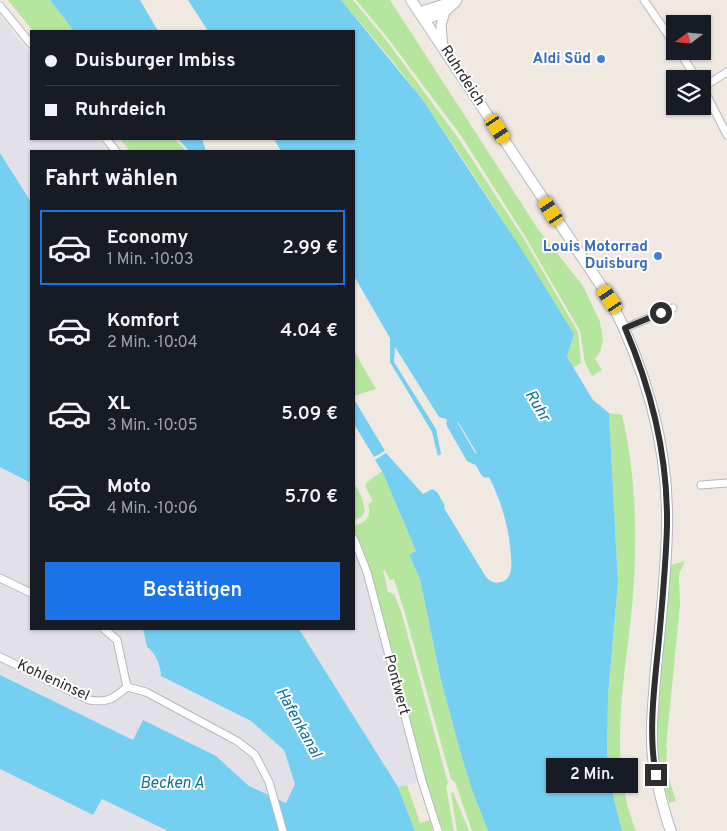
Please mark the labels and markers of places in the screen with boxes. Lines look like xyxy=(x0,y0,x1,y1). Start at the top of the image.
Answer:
place label: Aldi Süd xyxy=(532,50,591,69)
marker: Aldi Süd xyxy=(595,53,607,65)
place label: Louis Motorrad Duisburg xyxy=(543,238,648,274)
marker: Louis Motorrad Duisburg xyxy=(652,250,664,262)

